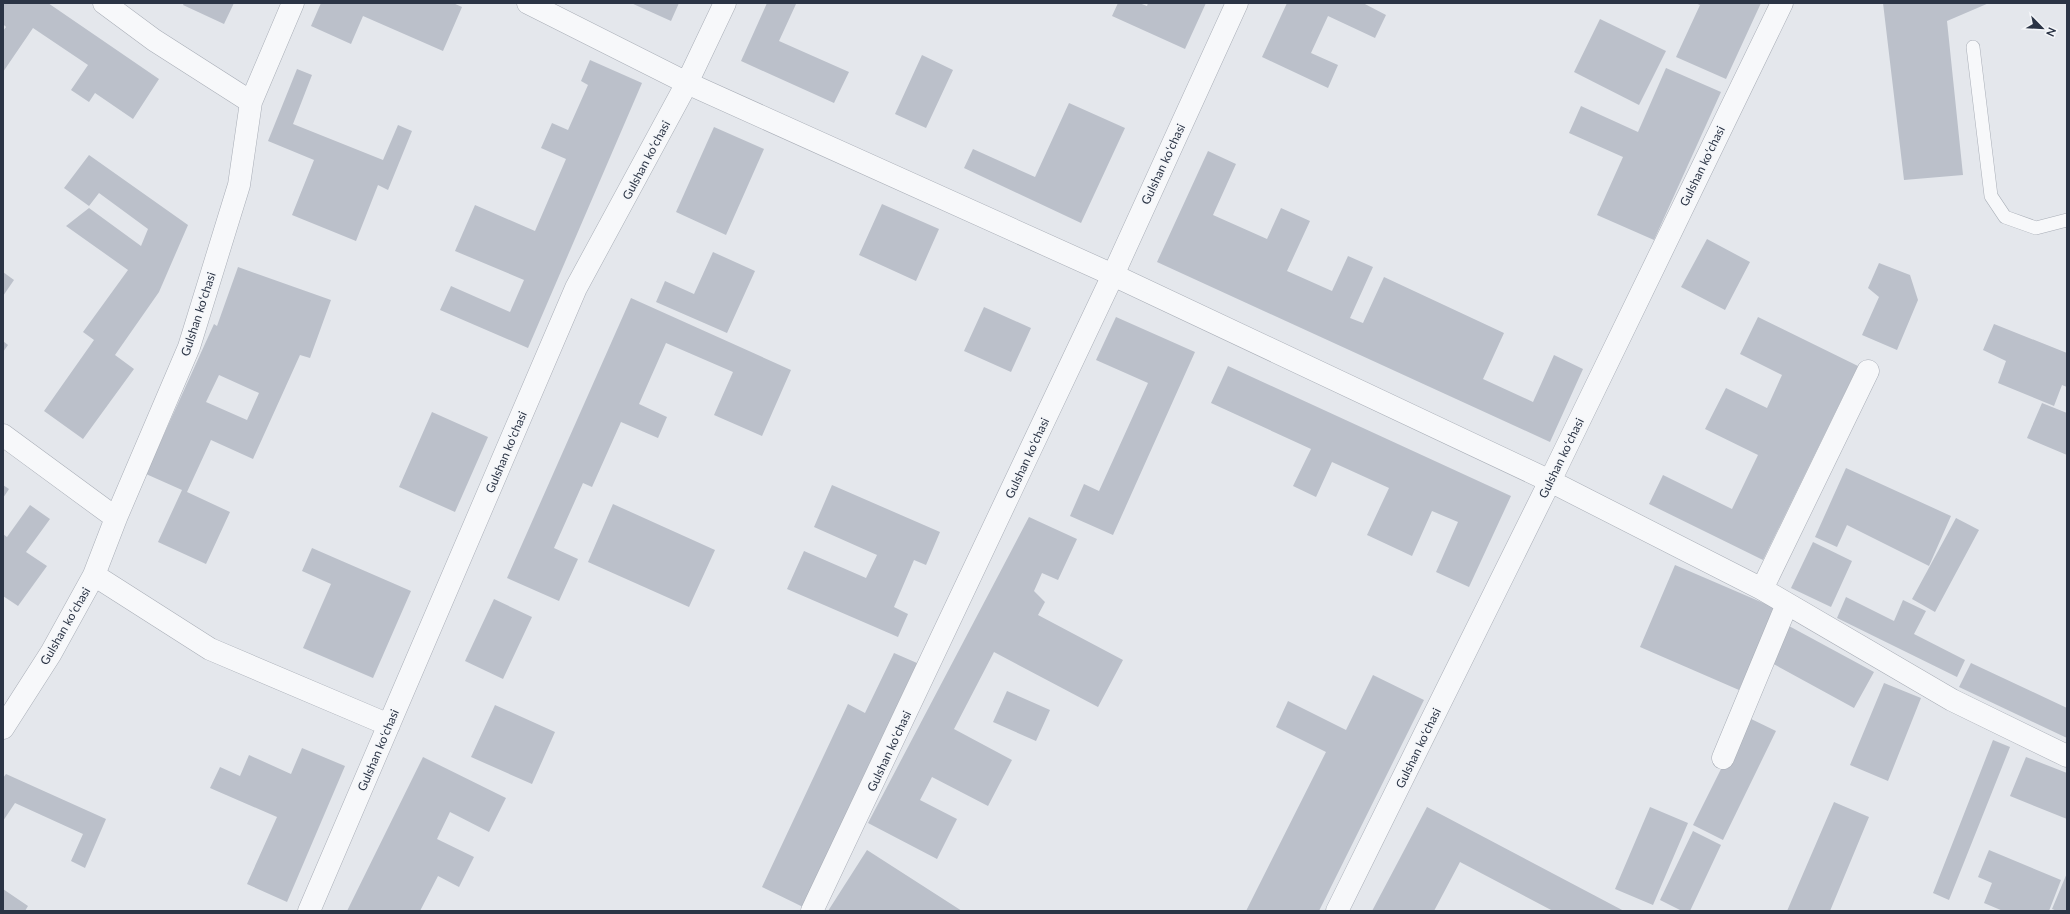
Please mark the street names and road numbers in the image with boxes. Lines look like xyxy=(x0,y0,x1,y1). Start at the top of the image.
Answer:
street label: Gulshan koʻchasi xyxy=(619,118,673,202)
street label: Gulshan koʻchasi xyxy=(1138,121,1188,207)
street label: Gulshan koʻchasi xyxy=(1676,123,1728,209)
street label: Gulshan koʻchasi xyxy=(177,270,219,358)
street label: Gulshan koʻchasi xyxy=(482,409,530,495)
street label: Gulshan koʻchasi xyxy=(1002,415,1052,501)
street label: Gulshan koʻchasi xyxy=(1535,415,1587,501)
street label: Gulshan koʻchasi xyxy=(37,584,93,668)
street label: Gulshan koʻchasi xyxy=(1392,705,1444,791)
street label: Gulshan koʻchasi xyxy=(354,707,402,793)
street label: Gulshan koʻchasi xyxy=(864,708,914,794)

